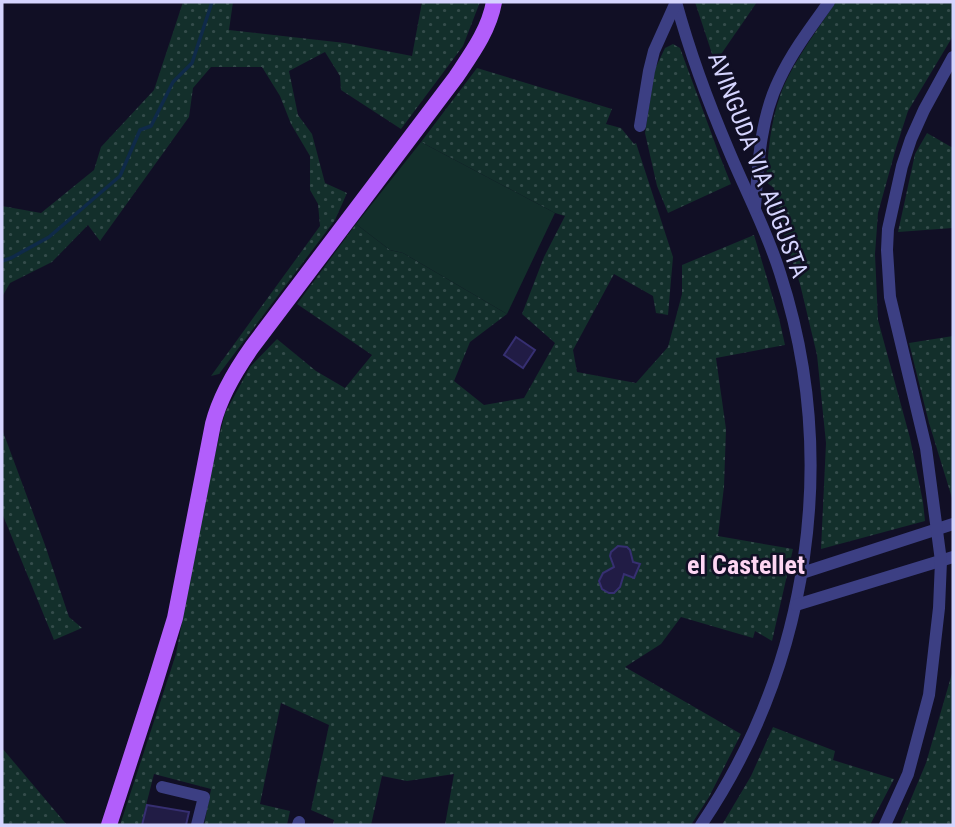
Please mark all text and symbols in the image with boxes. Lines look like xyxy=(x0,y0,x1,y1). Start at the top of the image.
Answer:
street label: AVINGUDA VIA AUGUSTA xyxy=(702,48,814,282)
district label: el Castellet xyxy=(687,550,805,580)

